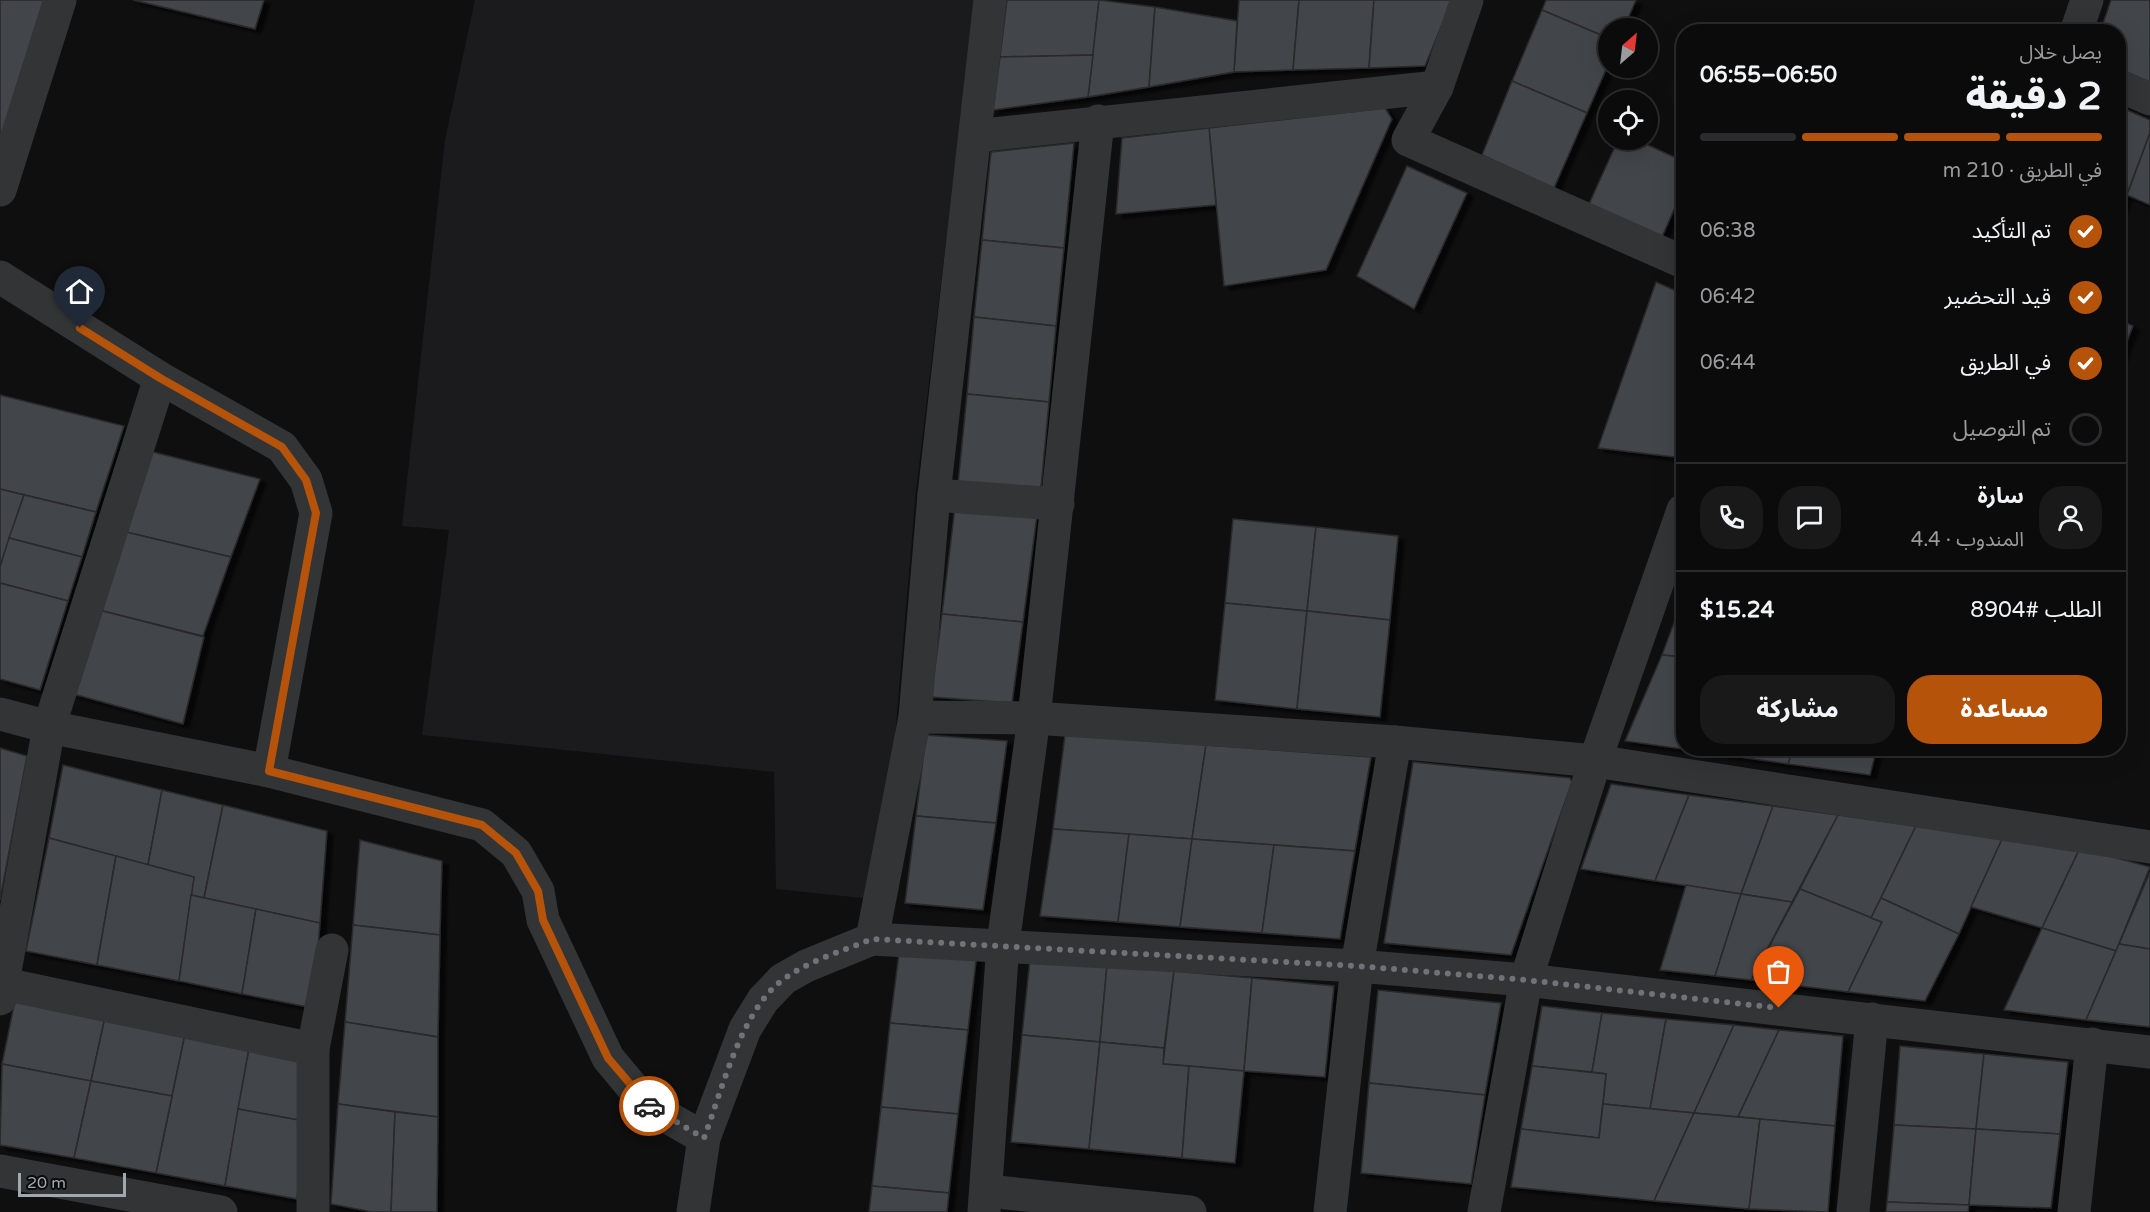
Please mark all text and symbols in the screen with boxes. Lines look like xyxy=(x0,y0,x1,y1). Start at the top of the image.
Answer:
north arrow xyxy=(1598,18,1658,78)
map controls xyxy=(1598,18,1658,150)
text: يصل خلال xyxy=(2020,41,2102,65)
text: 06:50–06:55 xyxy=(1700,62,1837,88)
text: 2 دقيقة xyxy=(1966,73,2102,120)
button: locate xyxy=(1598,90,1658,150)
text: في الطريق · 210 m xyxy=(1943,159,2102,183)
icon: check xyxy=(2069,215,2102,248)
text: تم التأكيد xyxy=(1972,218,2051,244)
text: 06:38 xyxy=(1700,219,1755,243)
pin xyxy=(54,266,105,328)
icon: home xyxy=(63,275,96,308)
icon: check xyxy=(2069,281,2102,314)
text: قيد التحضير xyxy=(1945,284,2051,310)
text: 06:42 xyxy=(1700,285,1755,309)
icon: check xyxy=(2069,347,2102,380)
text: في الطريق xyxy=(1960,350,2051,376)
text: 06:44 xyxy=(1700,351,1755,375)
text: تم التوصيل xyxy=(1953,416,2051,442)
text: سارة xyxy=(1978,483,2024,509)
button: phone xyxy=(1700,486,1763,549)
button: chat xyxy=(1778,486,1841,549)
button: person xyxy=(2039,486,2102,549)
text: المندوب · 4.4 xyxy=(1911,528,2024,552)
text: $15.24 xyxy=(1700,597,1774,623)
text: الطلب #8904 xyxy=(1970,597,2102,623)
button: مشاركة xyxy=(1700,675,1895,744)
button: مساعدة xyxy=(1907,675,2102,744)
pin xyxy=(1753,946,1804,1008)
icon: bag xyxy=(1762,955,1795,988)
courier xyxy=(619,1076,679,1136)
icon: car xyxy=(633,1090,666,1123)
scale bar xyxy=(18,1170,126,1198)
text: 20 m xyxy=(27,1173,66,1193)

